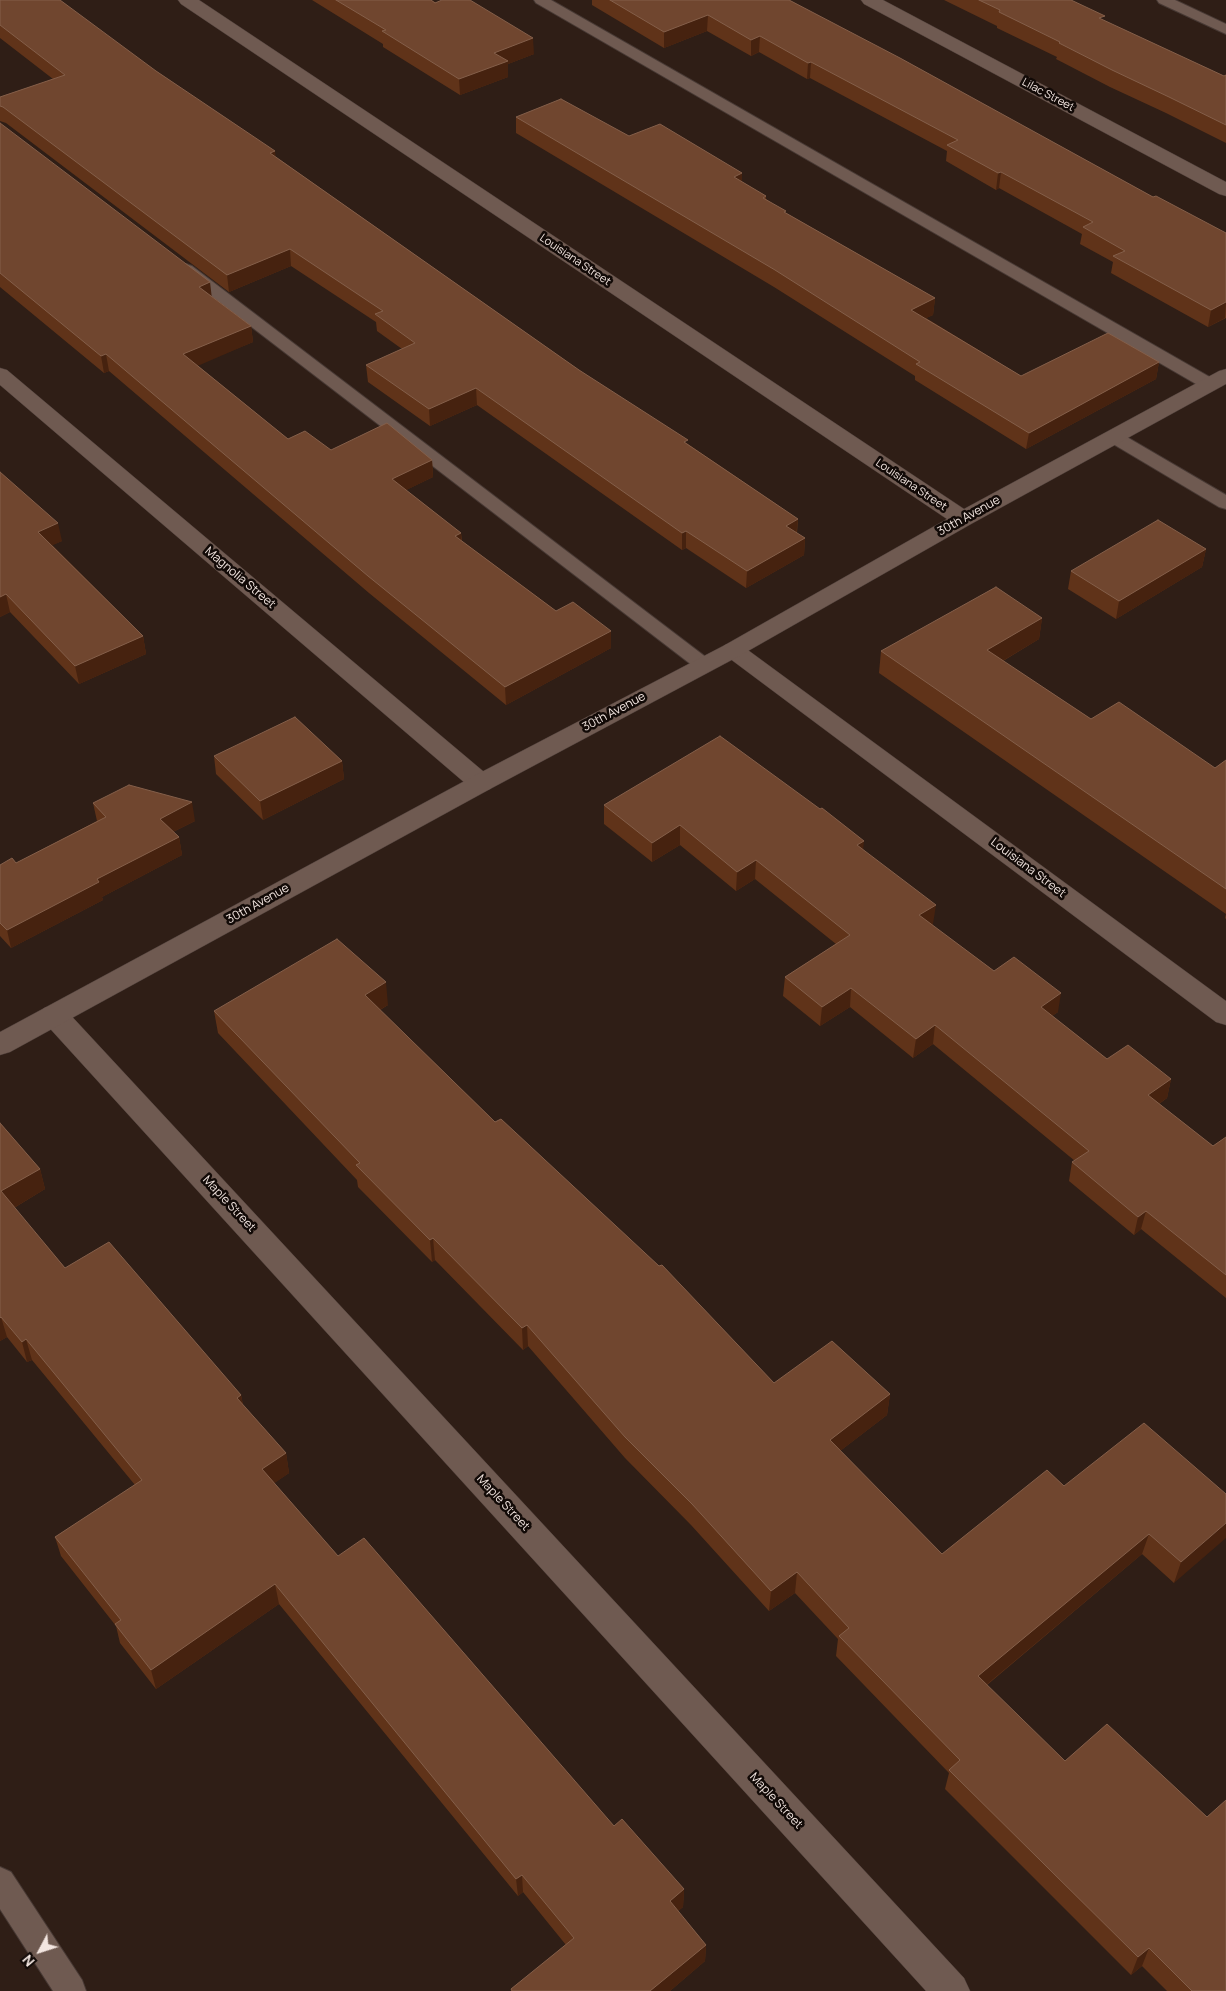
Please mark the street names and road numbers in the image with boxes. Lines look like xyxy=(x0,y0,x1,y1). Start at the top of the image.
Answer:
street label: Lilac Street xyxy=(1020,76,1076,114)
street label: Louisiana Street xyxy=(537,231,613,289)
street label: Louisiana Street xyxy=(873,456,949,514)
street label: 30th Avenue xyxy=(935,493,1003,539)
street label: Magnolia Street xyxy=(202,544,278,612)
street label: 30th Avenue xyxy=(580,689,648,735)
street label: Louisiana Street xyxy=(988,835,1068,901)
street label: 30th Avenue xyxy=(224,881,292,927)
street label: Maple Street xyxy=(199,1173,259,1235)
street label: Maple Street xyxy=(473,1472,533,1534)
street label: Maple Street xyxy=(746,1770,806,1832)

